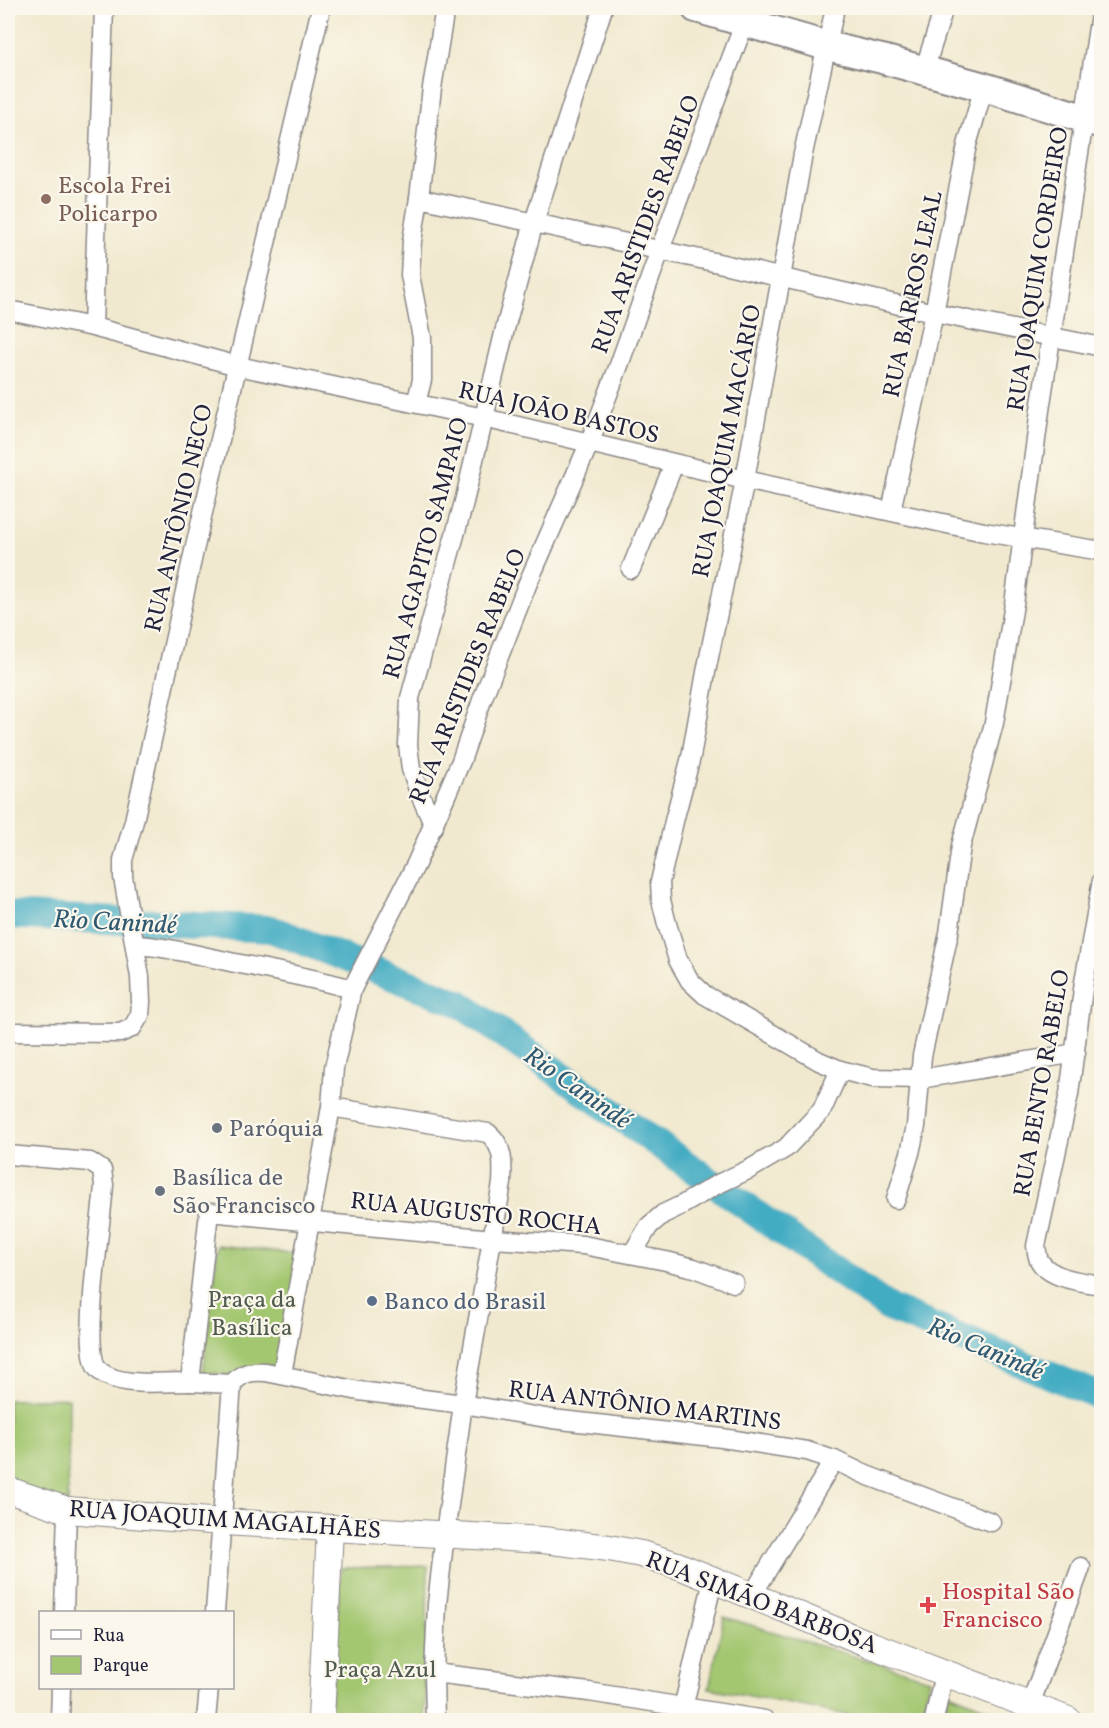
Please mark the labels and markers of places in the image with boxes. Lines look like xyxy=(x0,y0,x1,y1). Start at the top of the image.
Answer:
place label: Escola Frei Policarpo xyxy=(58,170,171,232)
marker: Escola Frei Policarpo xyxy=(39,192,53,206)
place label: Paróquia xyxy=(229,1113,324,1147)
marker: Paróquia xyxy=(210,1121,224,1135)
place label: Basílica de São Francisco xyxy=(172,1162,316,1224)
marker: Basílica de São Francisco xyxy=(153,1184,167,1198)
place label: Banco do Brasil xyxy=(384,1286,546,1320)
marker: Banco do Brasil xyxy=(365,1294,379,1308)
place label: Hospital São Francisco xyxy=(942,1576,1074,1638)
marker: Hospital São Francisco xyxy=(919,1596,937,1614)

